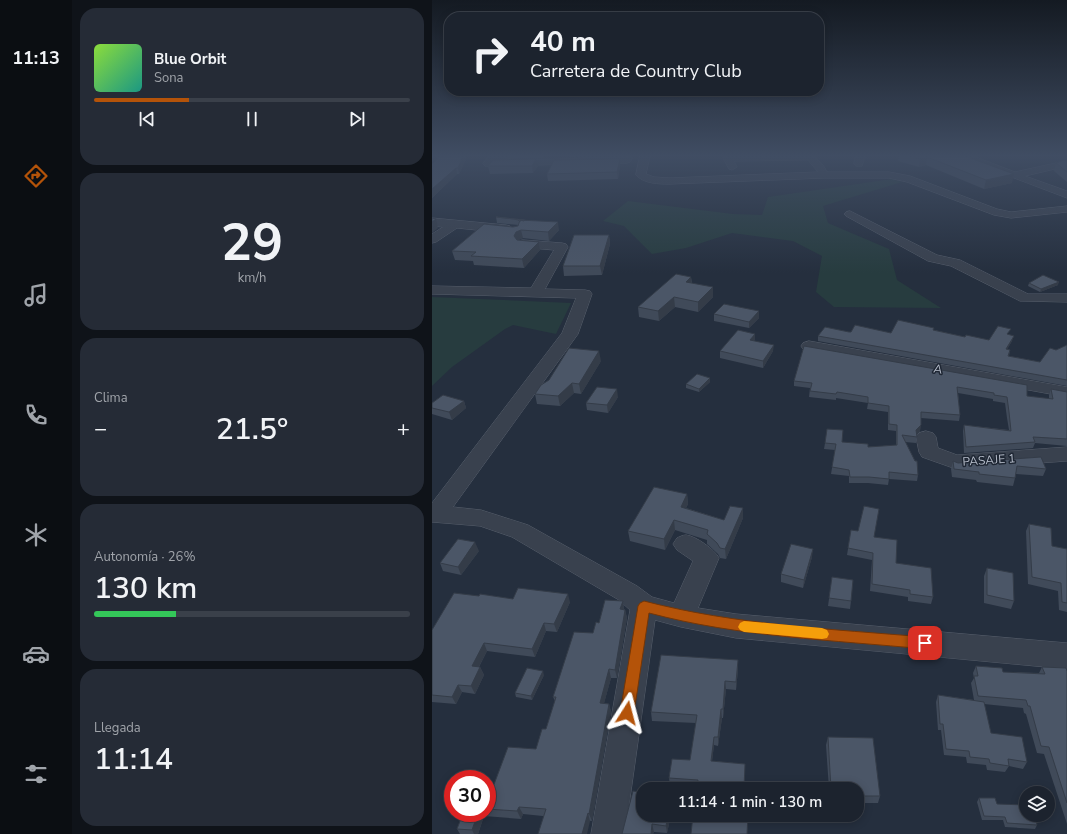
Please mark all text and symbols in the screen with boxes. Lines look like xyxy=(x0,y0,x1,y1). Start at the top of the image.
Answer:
text: 40 m xyxy=(530,23,596,61)
icon: right xyxy=(464,28,516,80)
text: 11:13 xyxy=(12,46,60,70)
text: Blue Orbit xyxy=(154,49,226,69)
text: Carretera de Country Club xyxy=(530,59,742,83)
text: Sona xyxy=(154,69,184,87)
icon: previous xyxy=(136,108,158,130)
icon: pause xyxy=(241,108,263,130)
icon: next xyxy=(346,108,368,130)
icon: directions xyxy=(22,162,50,190)
text: 29 xyxy=(221,207,283,278)
text: km/h xyxy=(238,269,266,287)
icon: music xyxy=(22,281,50,309)
street label: A xyxy=(932,360,944,378)
text: Clima xyxy=(94,389,128,407)
icon: phone xyxy=(22,401,50,429)
text: 21.5° xyxy=(216,409,288,450)
text: − xyxy=(94,414,107,444)
text: + xyxy=(397,414,410,444)
street label: PASAJE 1 xyxy=(962,450,1016,470)
icon: climate xyxy=(22,521,50,549)
text: Autonomía · 26% xyxy=(94,548,195,566)
text: 130 km xyxy=(94,568,197,609)
pin xyxy=(908,626,942,660)
icon: arrive xyxy=(914,632,936,654)
icon: car xyxy=(22,640,50,668)
position arrow xyxy=(606,692,648,734)
text: Llegada xyxy=(94,719,141,737)
text: 11:14 xyxy=(94,739,173,780)
icon: filters xyxy=(22,760,50,788)
speed limit sign: 30 xyxy=(444,770,496,822)
map controls xyxy=(1019,786,1055,822)
button: layers xyxy=(1019,786,1055,822)
text: 11:14 · 1 min · 130 m xyxy=(678,792,822,812)

